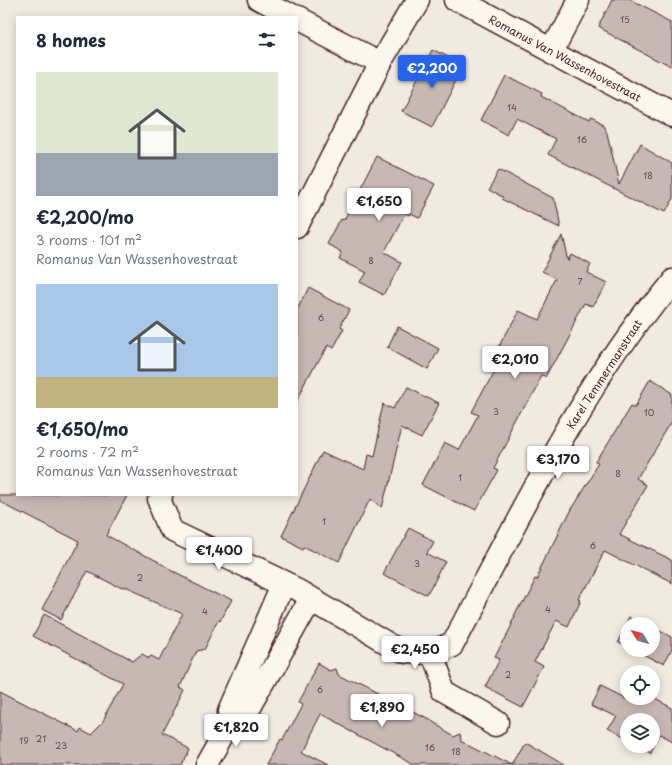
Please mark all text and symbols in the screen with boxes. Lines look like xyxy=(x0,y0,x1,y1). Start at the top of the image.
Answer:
street label: Romanus Van Wassenhovestraat xyxy=(486,10,645,106)
house number: 15 xyxy=(620,12,630,26)
text: 8 homes xyxy=(36,27,106,53)
icon: filters xyxy=(256,29,278,51)
pin: €2,200 xyxy=(399,55,465,89)
text: €2,200 xyxy=(407,58,457,77)
icon: home xyxy=(121,98,193,170)
house number: 14 xyxy=(507,100,517,114)
house number: 16 xyxy=(577,132,587,146)
house number: 18 xyxy=(643,168,653,182)
pin: €1,650 xyxy=(346,188,412,222)
text: €1,650 xyxy=(356,191,402,210)
text: €2,200/mo xyxy=(36,204,134,230)
text: 3 rooms · 101 m² xyxy=(36,230,142,249)
text: Romanus Van Wassenhovestraat xyxy=(36,249,238,268)
house number: 8 xyxy=(368,253,374,267)
house number: 7 xyxy=(577,274,583,288)
icon: home xyxy=(121,310,193,382)
house number: 6 xyxy=(318,310,324,324)
street label: Karel Temmermanstraat xyxy=(562,315,646,432)
pin: €2,010 xyxy=(482,346,548,380)
text: €2,010 xyxy=(491,349,539,368)
house number: 3 xyxy=(493,404,499,418)
house number: 10 xyxy=(644,405,655,419)
text: €1,650/mo xyxy=(36,416,128,442)
text: 2 rooms · 72 m² xyxy=(36,442,139,461)
pin: €3,170 xyxy=(525,446,591,480)
text: €3,170 xyxy=(536,449,580,468)
text: Romanus Van Wassenhovestraat xyxy=(36,461,238,480)
house number: 8 xyxy=(615,466,621,480)
house number: 1 xyxy=(458,470,462,484)
house number: 1 xyxy=(322,514,326,528)
pin: €1,400 xyxy=(186,537,252,571)
house number: 6 xyxy=(590,538,596,552)
text: €1,400 xyxy=(195,540,243,559)
house number: 3 xyxy=(414,556,420,570)
house number: 2 xyxy=(137,570,143,584)
house number: 4 xyxy=(545,602,551,616)
house number: 4 xyxy=(202,604,208,618)
north arrow xyxy=(620,617,660,657)
map controls xyxy=(620,617,660,753)
pin: €2,450 xyxy=(382,636,448,670)
text: €2,450 xyxy=(390,639,440,658)
button: locate xyxy=(620,665,660,705)
house number: 2 xyxy=(505,667,511,681)
house number: 6 xyxy=(317,682,323,696)
pin: €1,890 xyxy=(349,694,415,728)
text: €1,890 xyxy=(359,697,405,716)
button: layers xyxy=(620,713,660,753)
pin: €1,820 xyxy=(203,714,269,748)
text: €1,820 xyxy=(213,717,259,736)
house number: 21 xyxy=(36,731,46,745)
house number: 19 xyxy=(19,733,29,747)
house number: 23 xyxy=(55,738,67,752)
house number: 16 xyxy=(425,740,435,754)
house number: 18 xyxy=(451,744,461,758)

